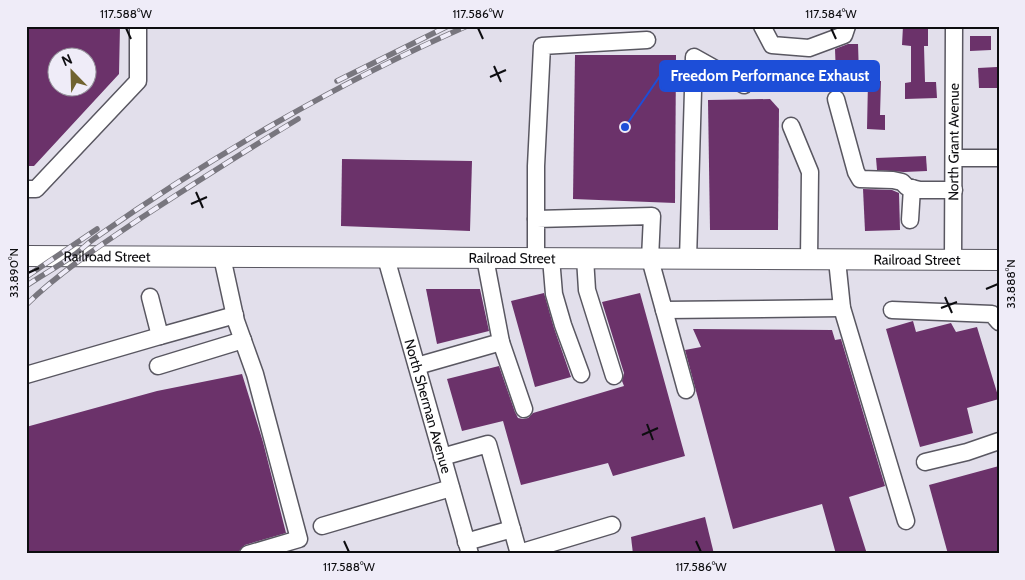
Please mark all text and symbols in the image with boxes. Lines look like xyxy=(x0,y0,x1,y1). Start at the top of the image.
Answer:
text: 117.588°W xyxy=(100,6,153,21)
text: 117.586°W xyxy=(452,6,504,21)
text: 117.584°W xyxy=(805,6,857,21)
north arrow xyxy=(48,48,98,98)
text: N xyxy=(59,50,75,70)
callout: Freedom Performance Exhaust xyxy=(660,61,879,91)
text: Freedom Performance Exhaust xyxy=(670,67,870,85)
street label: North Grant Avenue xyxy=(944,83,963,201)
street label: Railroad Street xyxy=(63,247,151,266)
text: 33.890°N xyxy=(6,248,21,298)
street label: Railroad Street xyxy=(468,249,556,267)
street label: Railroad Street xyxy=(873,250,961,269)
text: 33.888°N xyxy=(1003,259,1018,309)
street label: North Sherman Avenue xyxy=(400,337,456,475)
text: 117.588°W xyxy=(323,559,376,574)
text: 117.586°W xyxy=(675,559,727,574)

